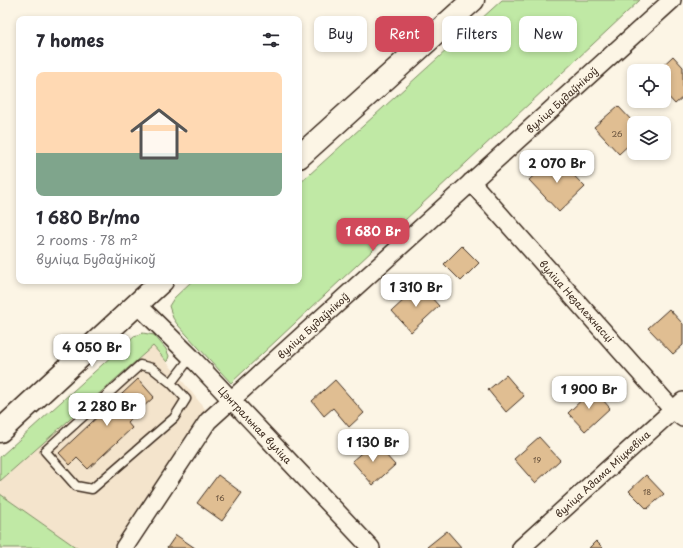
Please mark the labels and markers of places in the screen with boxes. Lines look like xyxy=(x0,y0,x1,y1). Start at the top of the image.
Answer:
pin: 2 070 Br xyxy=(516,150,598,184)
pin: 1 680 Br xyxy=(332,218,414,252)
pin: 1 310 Br xyxy=(375,274,457,308)
pin: 4 050 Br xyxy=(51,334,133,368)
pin: 1 900 Br xyxy=(548,376,630,410)
pin: 2 280 Br xyxy=(66,393,148,427)
pin: 1 130 Br xyxy=(332,429,414,463)

